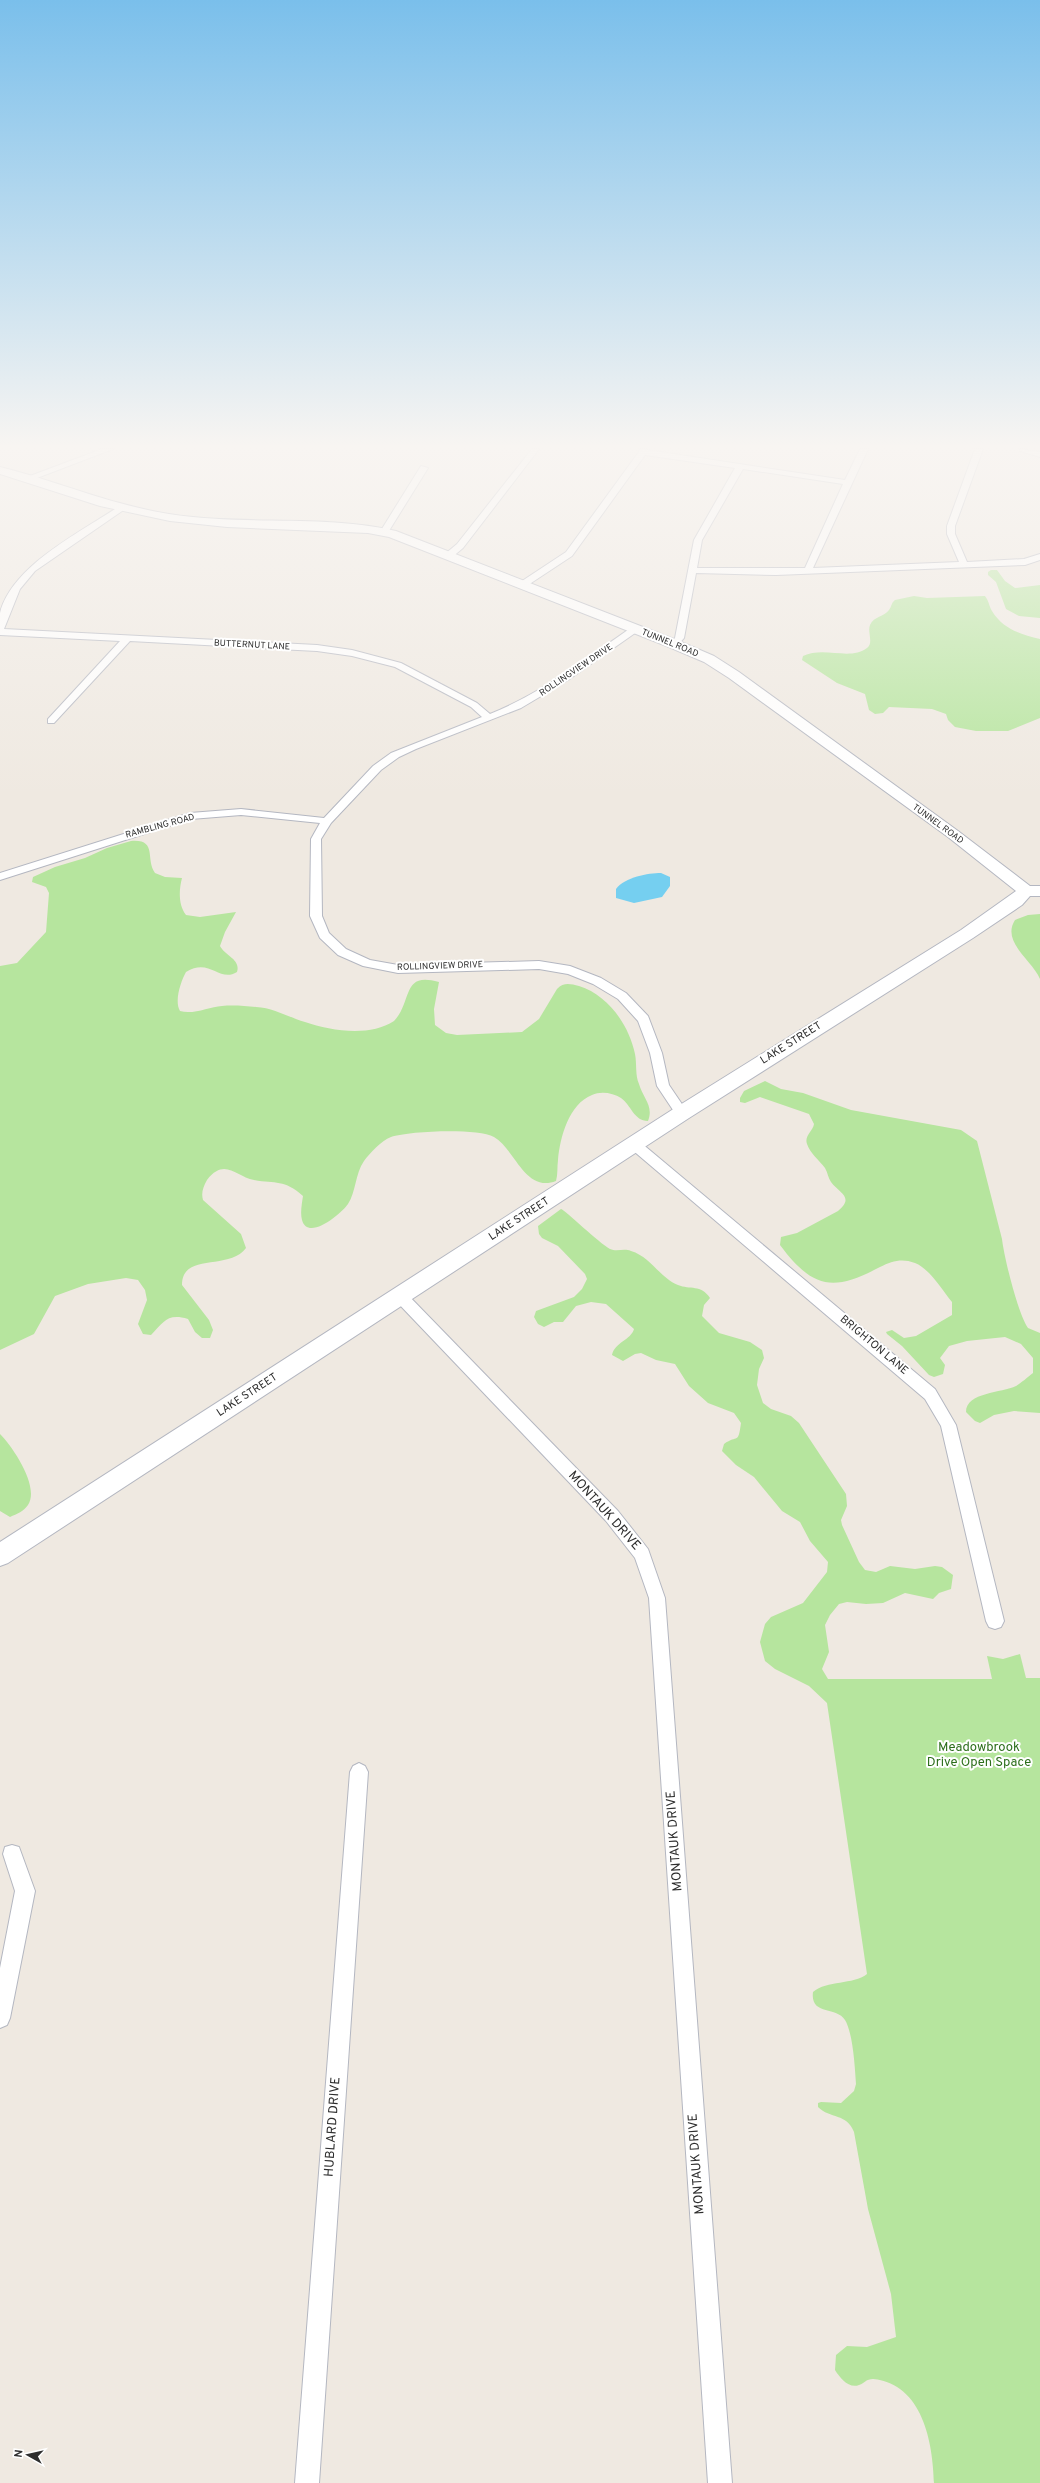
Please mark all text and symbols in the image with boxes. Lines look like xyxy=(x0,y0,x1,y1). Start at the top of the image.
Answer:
street label: TUNNEL ROAD xyxy=(640,627,700,659)
street label: BUTTERNUT LANE xyxy=(214,638,290,652)
street label: ROLLINGVIEW DRIVE xyxy=(537,641,615,699)
street label: TUNNEL ROAD xyxy=(910,802,966,846)
street label: RAMBLING ROAD xyxy=(124,811,196,841)
street label: ROLLINGVIEW DRIVE xyxy=(397,959,483,973)
street label: LAKE STREET xyxy=(758,1019,824,1067)
street label: LAKE STREET xyxy=(486,1194,552,1244)
street label: BRIGHTON LANE xyxy=(837,1312,911,1378)
street label: LAKE STREET xyxy=(214,1370,280,1420)
street label: MONTAUK DRIVE xyxy=(564,1468,644,1554)
park label: Meadowbrook Drive Open Space xyxy=(927,1740,1031,1771)
street label: MONTAUK DRIVE xyxy=(663,1790,687,1892)
street label: HUBLARD DRIVE xyxy=(322,2076,344,2178)
street label: MONTAUK DRIVE xyxy=(685,2113,709,2215)
north arrow xyxy=(8,2435,48,2475)
text: N xyxy=(12,2449,27,2459)

